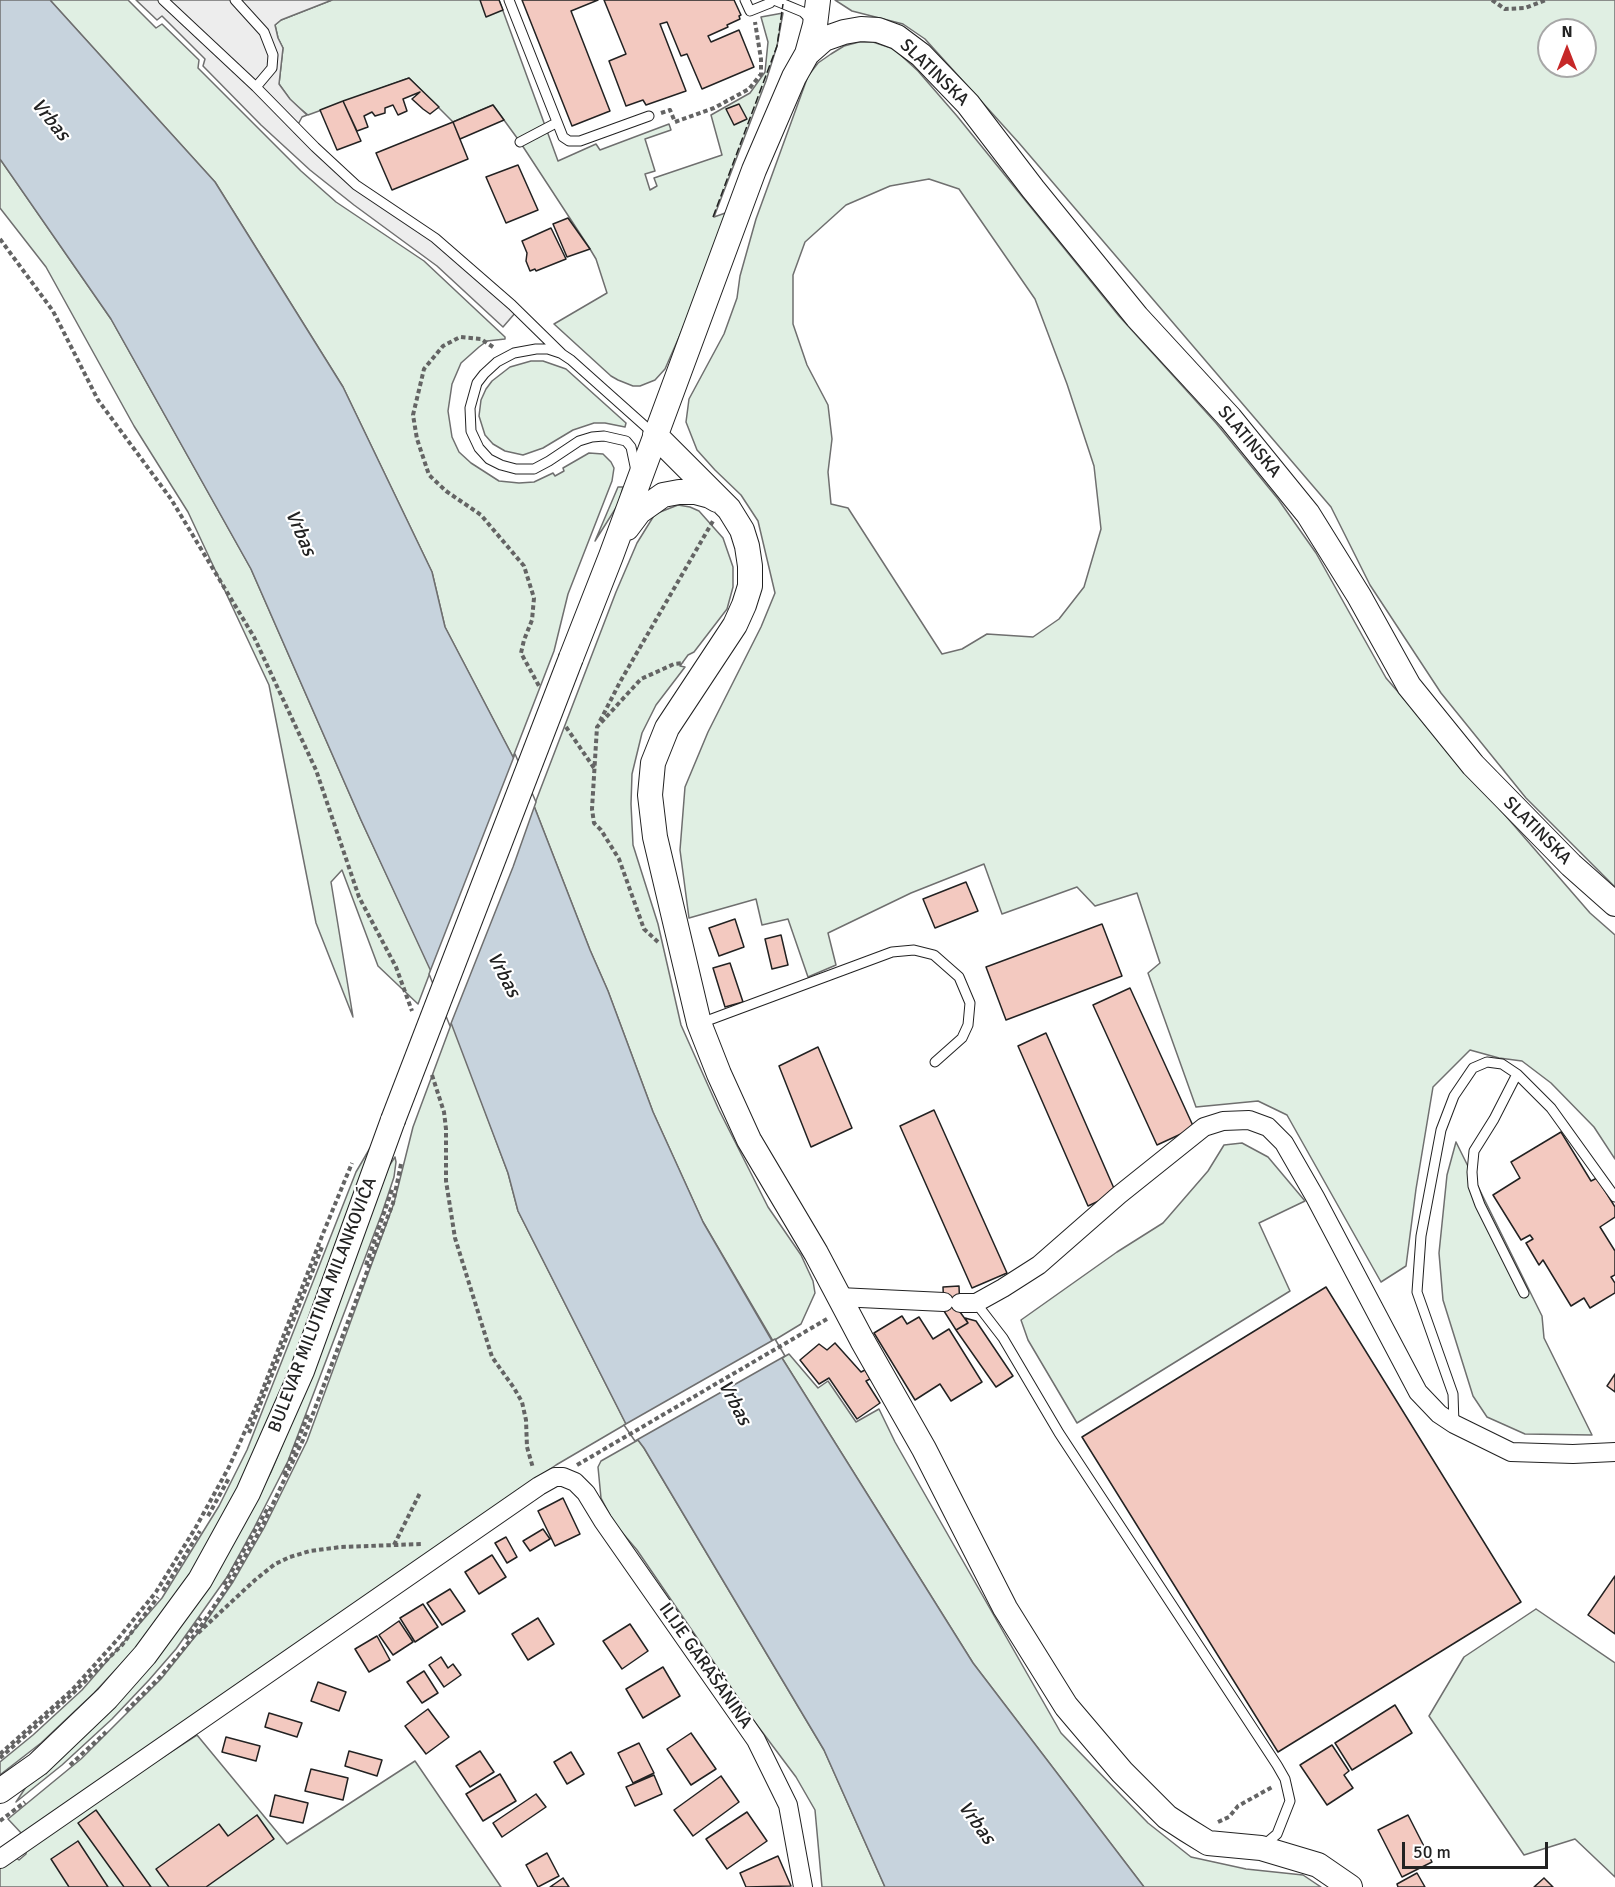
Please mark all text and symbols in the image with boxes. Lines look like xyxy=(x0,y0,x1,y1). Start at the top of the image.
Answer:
north arrow xyxy=(1537,18,1597,78)
text: N xyxy=(1561,22,1573,42)
street label: SLATINSKA xyxy=(895,35,973,111)
water label: Vrbas xyxy=(26,94,74,146)
street label: SLATINSKA xyxy=(1213,402,1285,482)
water label: Vrbas xyxy=(279,506,321,560)
street label: SLATINSKA xyxy=(1499,793,1575,869)
water label: Vrbas xyxy=(481,948,525,1002)
street label: BULEVAR MILUTINA MILANKOVIĆA xyxy=(264,1174,382,1436)
water label: Vrbas xyxy=(712,1376,756,1430)
street label: ILIJE GARAŠANINA xyxy=(654,1599,756,1733)
water label: Vrbas xyxy=(952,1797,1000,1849)
scale bar xyxy=(1405,1830,1550,1868)
text: 50 m xyxy=(1413,1841,1451,1863)

